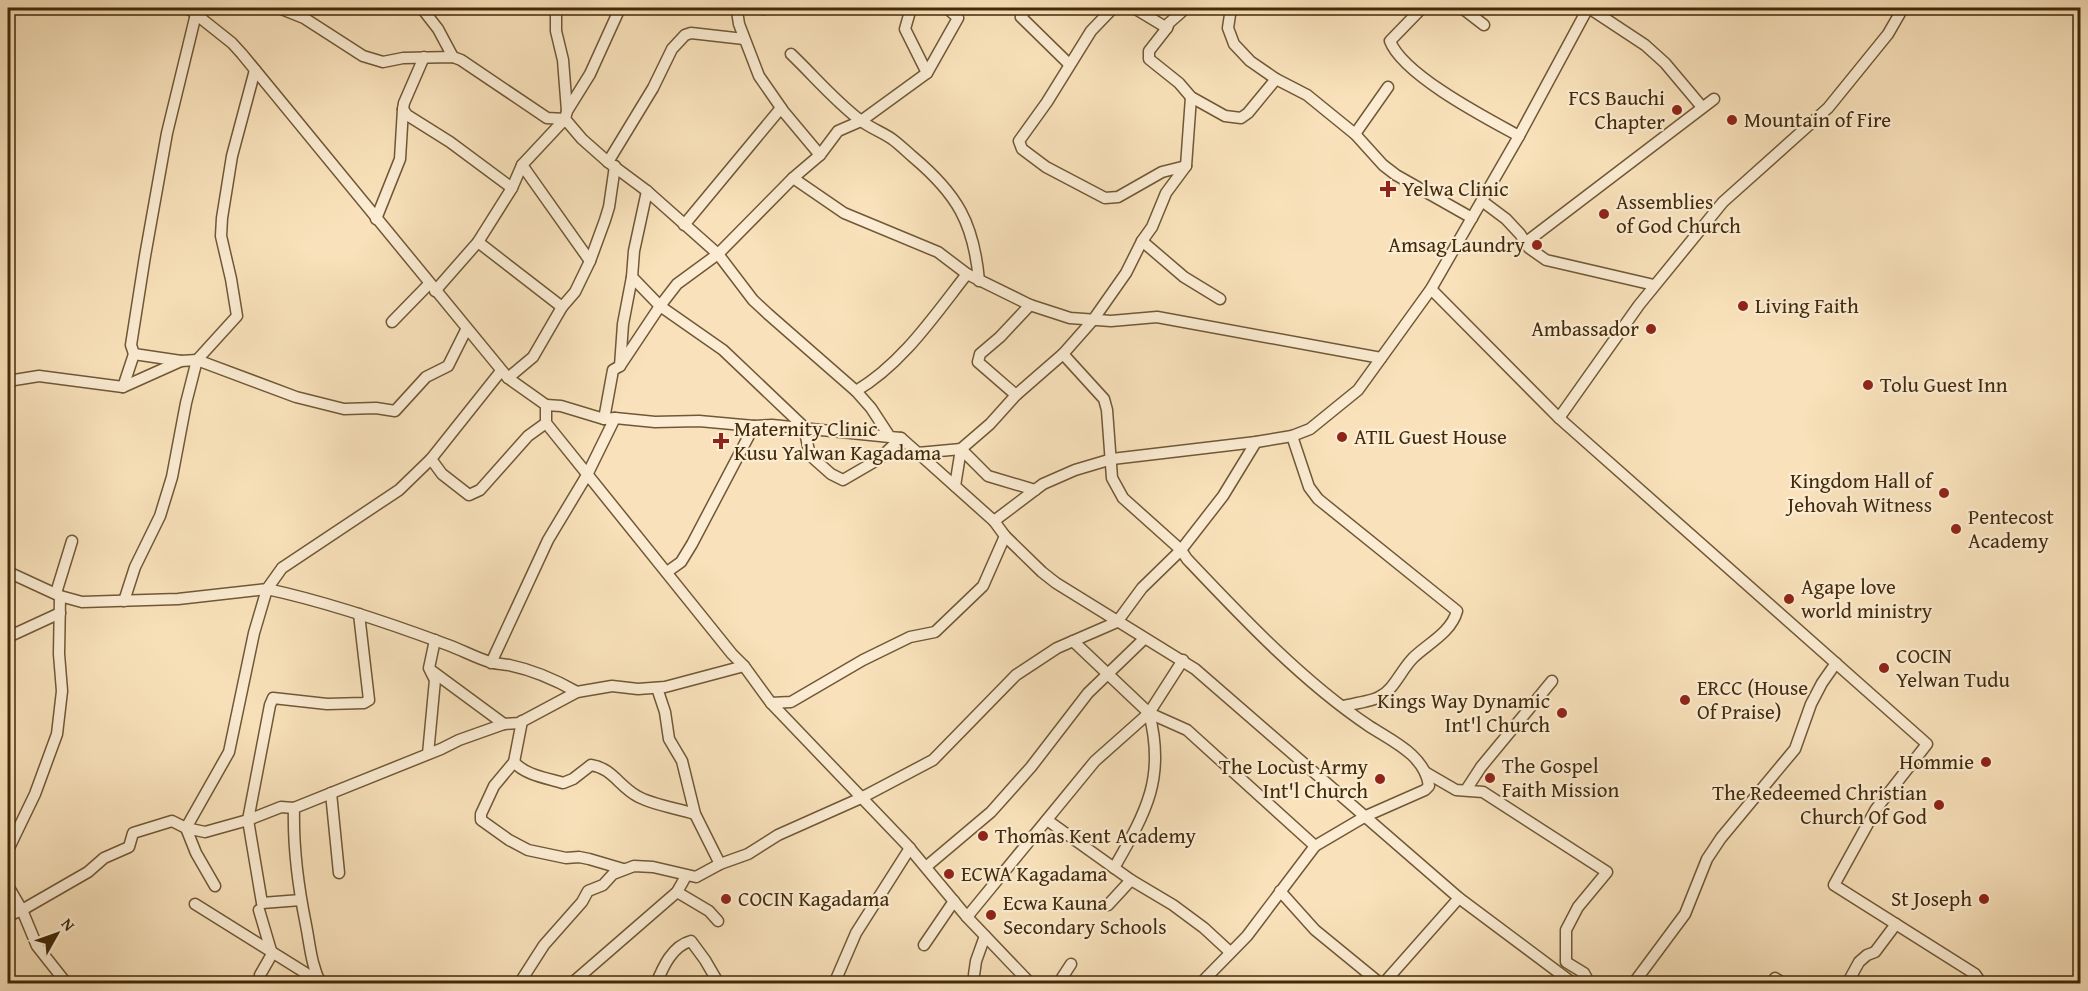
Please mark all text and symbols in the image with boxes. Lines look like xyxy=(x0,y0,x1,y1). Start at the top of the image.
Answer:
place label: FCS Bauchi Chapter xyxy=(1569,82,1665,137)
marker: FCS Bauchi Chapter xyxy=(1670,103,1684,117)
place label: Mountain of Fire xyxy=(1744,104,1891,135)
marker: Mountain of Fire xyxy=(1725,113,1739,127)
place label: Yelwa Clinic xyxy=(1402,173,1508,204)
marker: Yelwa Clinic xyxy=(1379,180,1397,198)
place label: Assemblies of God Church xyxy=(1616,186,1741,241)
marker: Assemblies of God Church xyxy=(1597,207,1611,221)
place label: Amsag Laundry xyxy=(1388,229,1526,260)
marker: Amsag Laundry xyxy=(1530,238,1544,252)
place label: Living Faith xyxy=(1755,290,1859,321)
marker: Living Faith xyxy=(1736,299,1750,313)
place label: Ambassador xyxy=(1531,313,1639,344)
marker: Ambassador xyxy=(1644,322,1658,336)
place label: Tolu Guest Inn xyxy=(1880,369,2008,400)
marker: Tolu Guest Inn xyxy=(1861,378,1875,392)
place label: Maternity Clinic Kusu Yalwan Kagadama xyxy=(734,413,941,468)
place label: ATIL Guest House xyxy=(1354,421,1507,452)
marker: ATIL Guest House xyxy=(1335,430,1349,444)
marker: Maternity Clinic Kusu Yalwan Kagadama xyxy=(712,432,730,450)
place label: Kingdom Hall of Jehovah Witness xyxy=(1785,465,1934,520)
marker: Kingdom Hall of Jehovah Witness xyxy=(1937,486,1951,500)
place label: Pentecost Academy xyxy=(1968,501,2055,556)
marker: Pentecost Academy xyxy=(1949,522,1963,536)
place label: Agape love world ministry xyxy=(1801,571,1933,626)
marker: Agape love world ministry xyxy=(1782,592,1796,606)
place label: COCIN Yelwan Tudu xyxy=(1896,640,2010,695)
marker: COCIN Yelwan Tudu xyxy=(1877,661,1891,675)
place label: ERCC (House Of Praise) xyxy=(1697,672,1808,727)
place label: Kings Way Dynamic Int'l Church xyxy=(1377,685,1550,740)
marker: ERCC (House Of Praise) xyxy=(1678,693,1692,707)
marker: Kings Way Dynamic Int'l Church xyxy=(1555,706,1569,720)
place label: Hommie xyxy=(1899,746,1974,777)
place label: The Gospel Faith Mission xyxy=(1502,750,1619,805)
place label: The Locust Army Int'l Church xyxy=(1219,751,1369,806)
marker: Hommie xyxy=(1979,755,1993,769)
marker: The Gospel Faith Mission xyxy=(1483,771,1497,785)
marker: The Locust Army Int'l Church xyxy=(1373,772,1387,786)
place label: The Redeemed Christian Church Of God xyxy=(1712,777,1928,832)
marker: The Redeemed Christian Church Of God xyxy=(1932,798,1946,812)
place label: Thomas Kent Academy xyxy=(995,820,1197,851)
marker: Thomas Kent Academy xyxy=(976,829,990,843)
place label: ECWA Kagadama xyxy=(961,858,1108,889)
marker: ECWA Kagadama xyxy=(942,867,956,881)
place label: COCIN Kagadama xyxy=(738,883,889,914)
place label: St Joseph xyxy=(1891,883,1972,914)
place label: Ecwa Kauna Secondary Schools xyxy=(1003,887,1167,942)
marker: COCIN Kagadama xyxy=(719,892,733,906)
marker: St Joseph xyxy=(1977,892,1991,906)
north arrow xyxy=(27,904,87,964)
marker: Ecwa Kauna Secondary Schools xyxy=(984,908,998,922)
text: N xyxy=(56,913,81,936)

